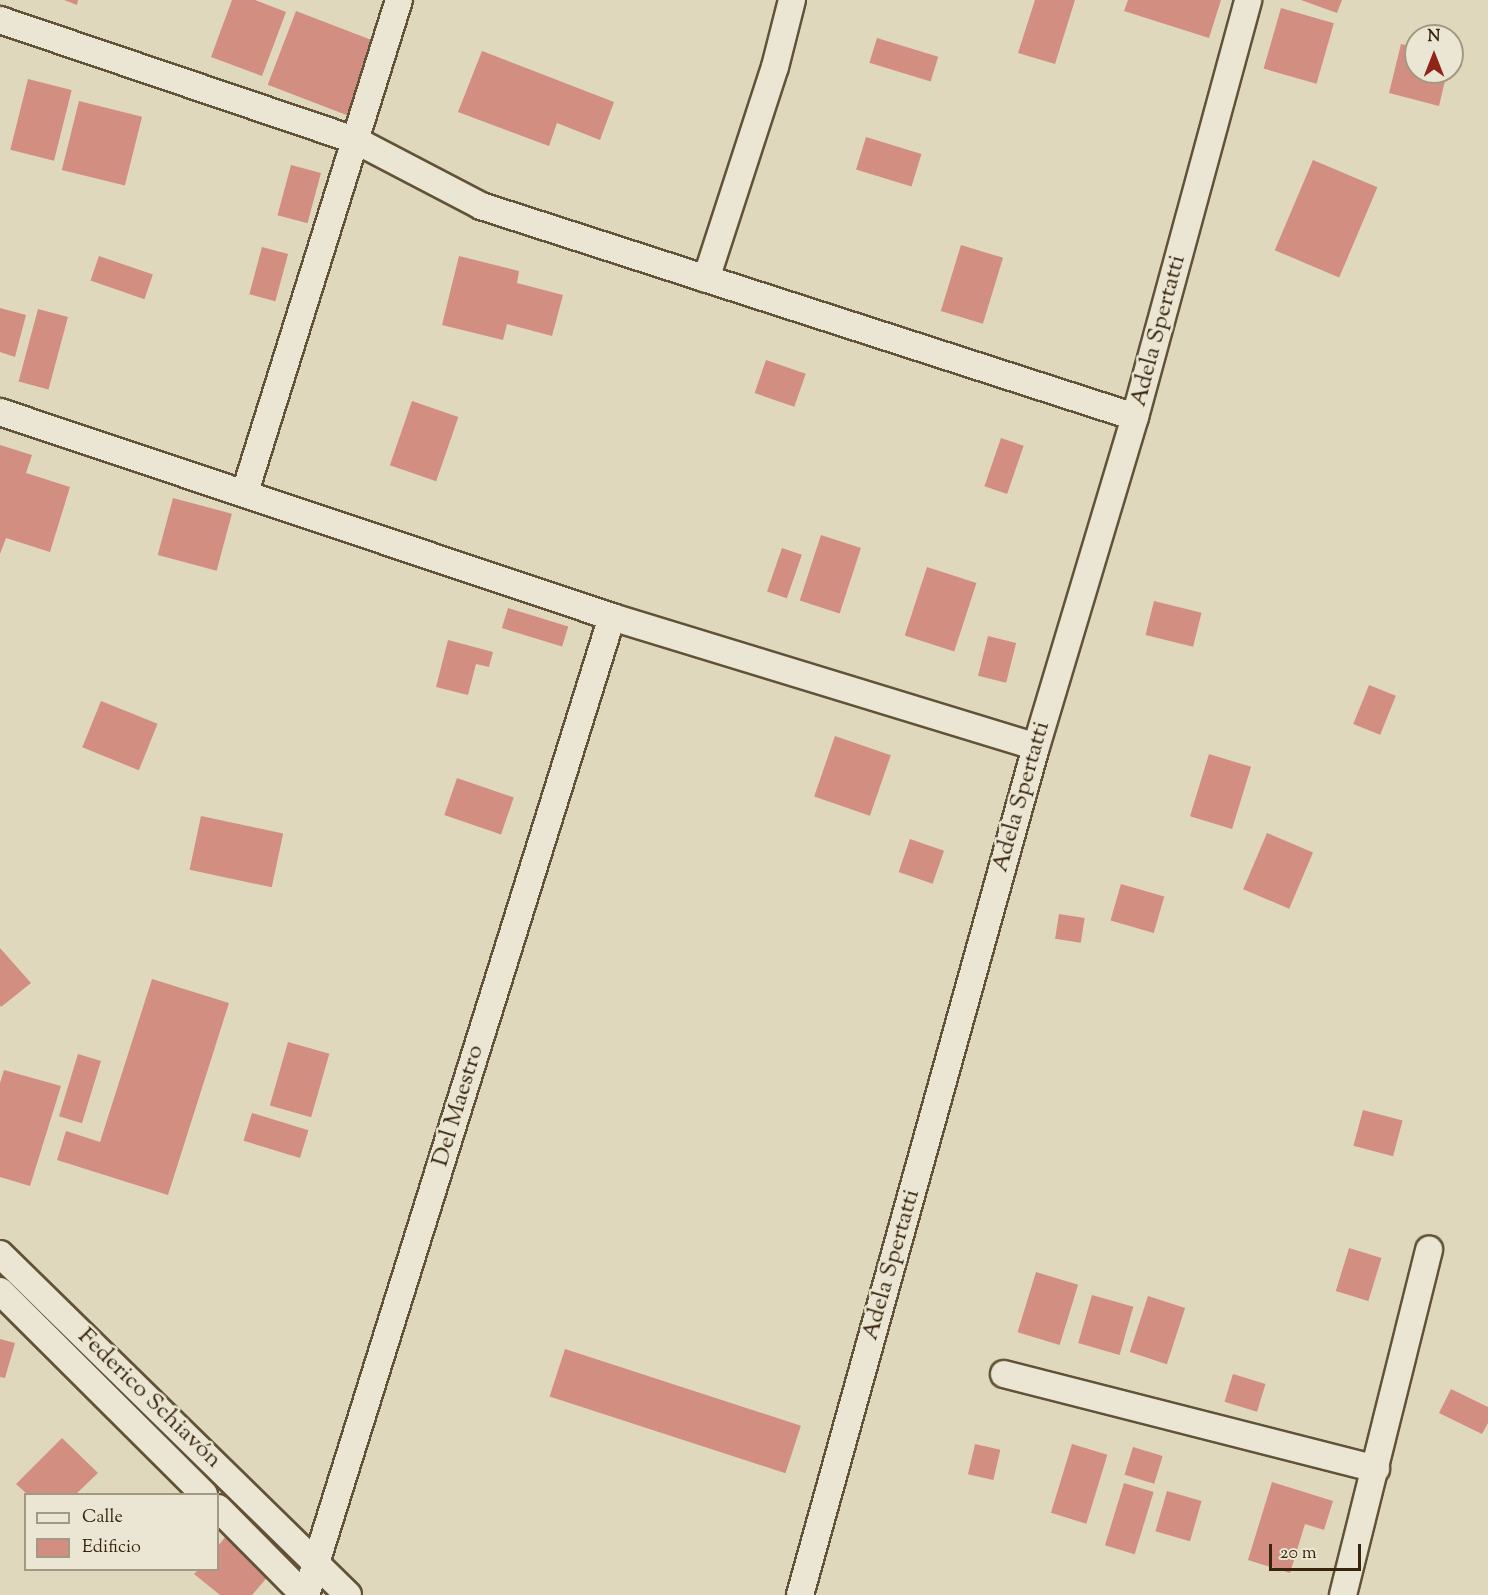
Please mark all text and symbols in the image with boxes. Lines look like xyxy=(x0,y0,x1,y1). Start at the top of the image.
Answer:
north arrow xyxy=(1404,24,1464,84)
text: N xyxy=(1428,26,1440,49)
street label: Adela Spertatti xyxy=(1125,252,1193,410)
street label: Adela Spertatti xyxy=(987,718,1057,876)
street label: Del Maestro xyxy=(427,1042,491,1170)
street label: Adela Spertatti xyxy=(857,1186,927,1344)
street label: Federico Schiavón xyxy=(71,1323,227,1475)
legend xyxy=(24,1493,219,1571)
text: Calle xyxy=(82,1505,123,1531)
scale bar xyxy=(1272,1532,1364,1570)
text: Edificio xyxy=(82,1535,141,1561)
text: 20 m xyxy=(1280,1541,1317,1567)

